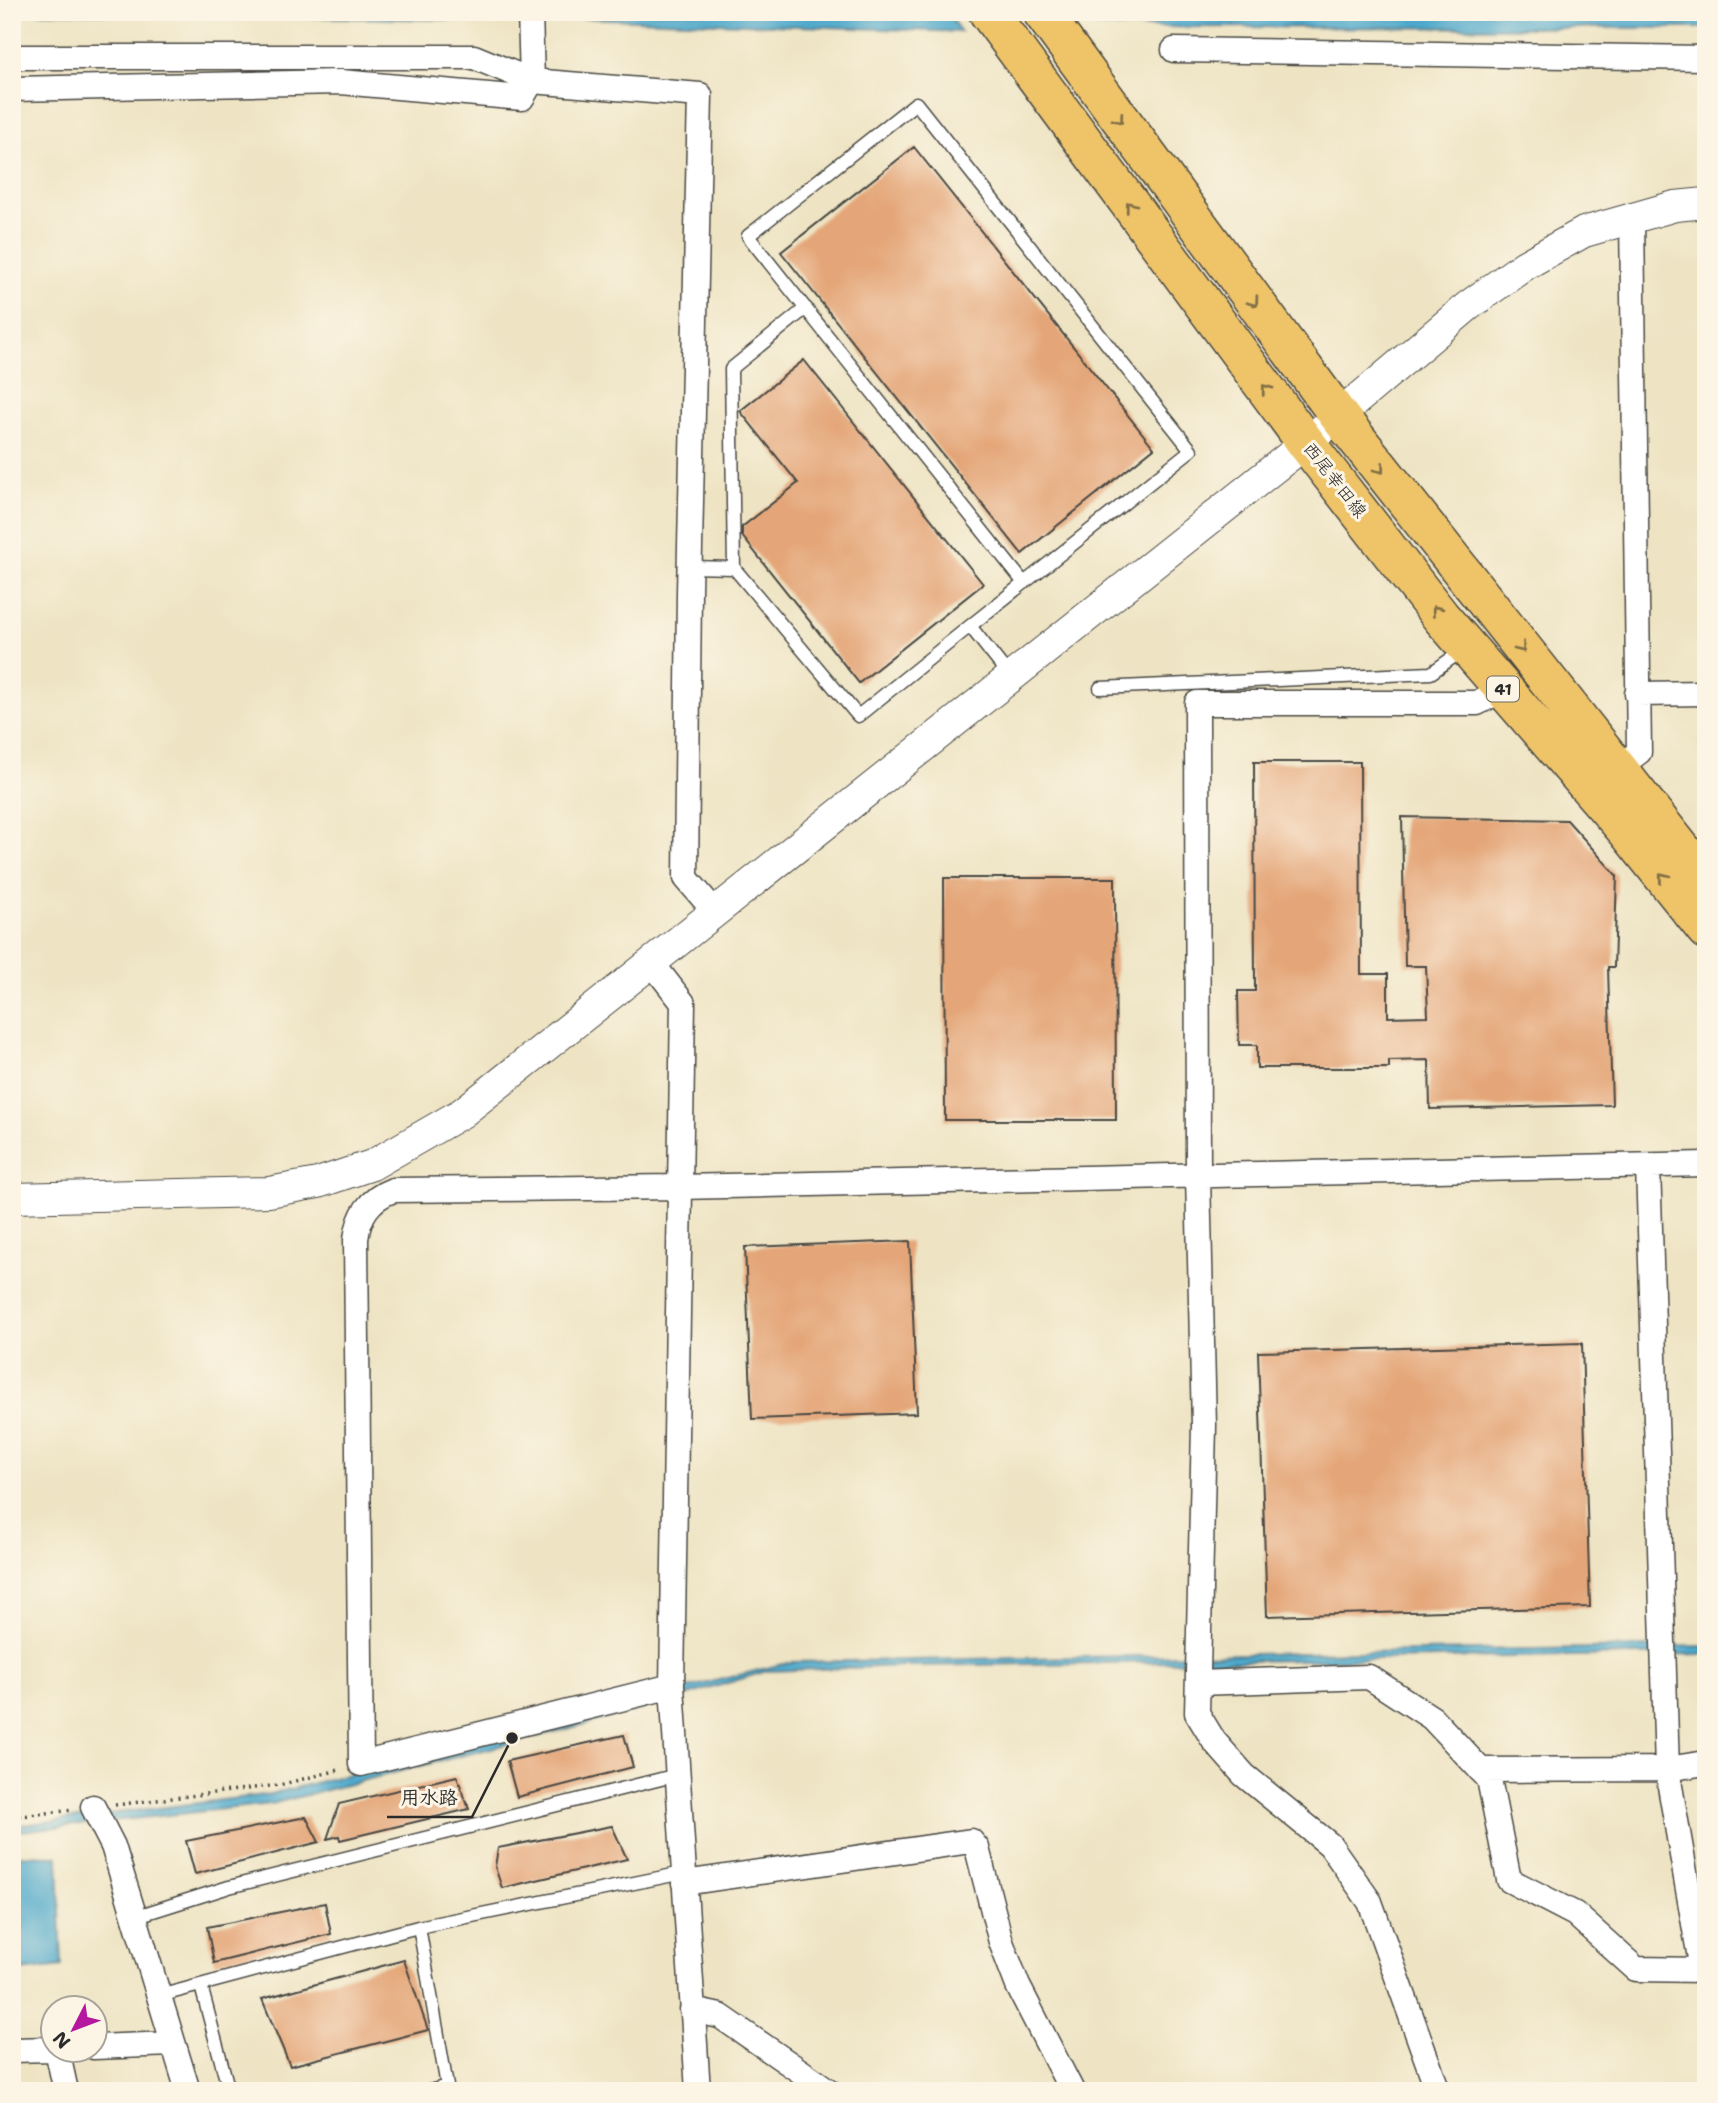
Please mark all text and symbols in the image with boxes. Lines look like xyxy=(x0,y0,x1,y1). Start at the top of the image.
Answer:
one-way arrow xyxy=(1111,111,1123,124)
one-way arrow xyxy=(1126,201,1139,214)
one-way arrow xyxy=(1246,294,1258,307)
one-way arrow xyxy=(1261,384,1274,396)
street label: 西尾幸田線 xyxy=(1298,437,1372,523)
one-way arrow xyxy=(1372,461,1385,474)
one-way arrow xyxy=(1432,606,1444,619)
one-way arrow xyxy=(1513,639,1525,652)
road number: 41 xyxy=(1487,676,1519,702)
one-way arrow xyxy=(1659,872,1672,884)
callout: 用水路 xyxy=(387,1777,472,1817)
text: 用水路 xyxy=(400,1785,458,1810)
north arrow xyxy=(38,1994,108,2064)
text: N xyxy=(47,2026,76,2054)

